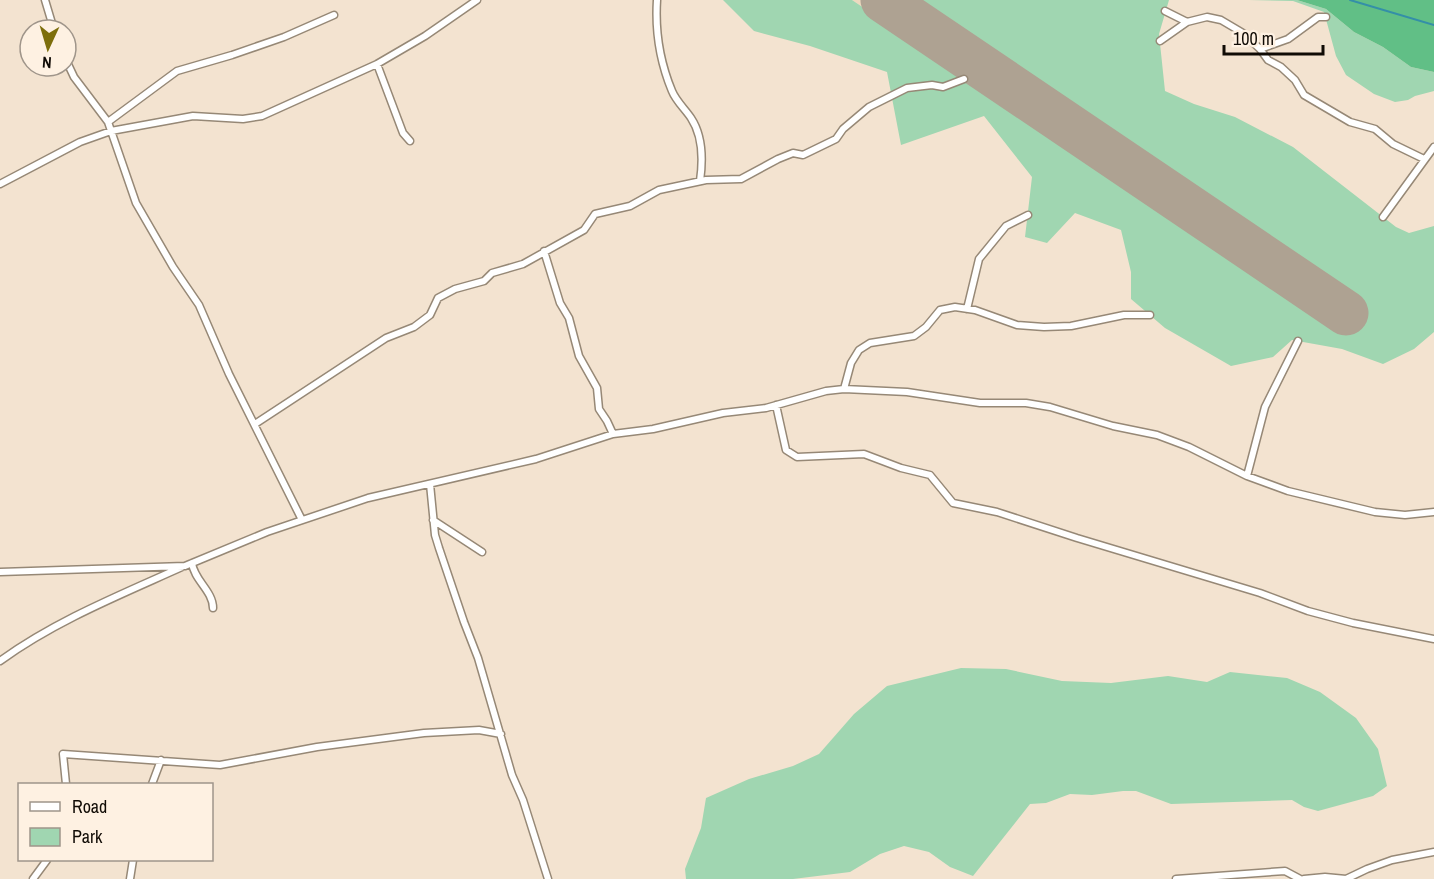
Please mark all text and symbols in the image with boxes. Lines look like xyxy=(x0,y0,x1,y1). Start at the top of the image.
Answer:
north arrow xyxy=(18,18,78,78)
scale bar xyxy=(1224,18,1323,56)
text: 100 m xyxy=(1233,26,1274,51)
text: N xyxy=(41,52,52,74)
legend xyxy=(18,783,213,861)
text: Road xyxy=(72,794,107,819)
text: Park xyxy=(72,824,103,849)

